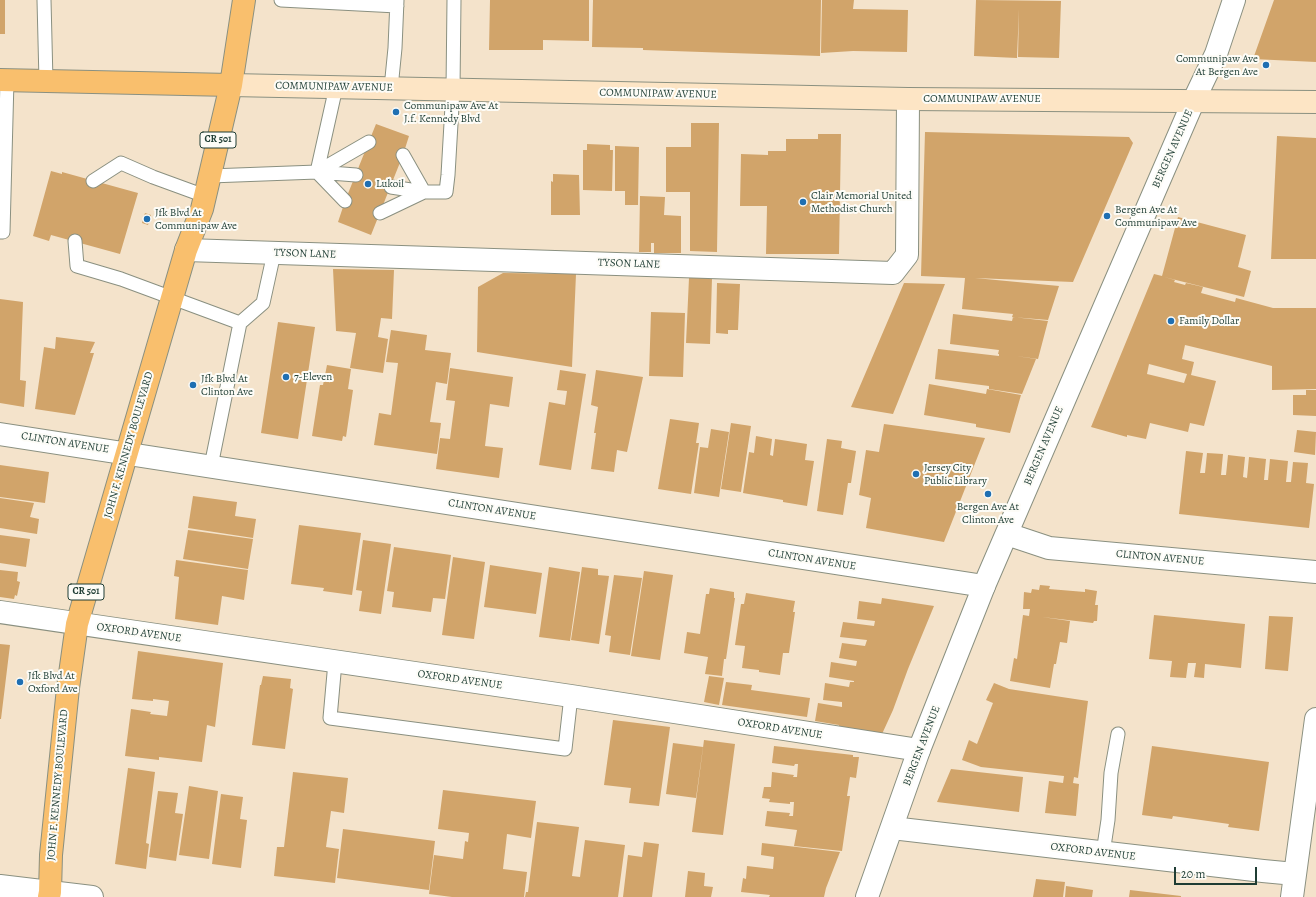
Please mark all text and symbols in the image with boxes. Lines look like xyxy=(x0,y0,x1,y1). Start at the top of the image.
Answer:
place label: Communipaw Ave At Bergen Ave xyxy=(1176,52,1258,78)
marker: Communipaw Ave At Bergen Ave xyxy=(1261,60,1271,70)
street label: COMMUNIPAW AVENUE xyxy=(275,79,393,95)
street label: COMMUNIPAW AVENUE xyxy=(599,86,717,102)
street label: COMMUNIPAW AVENUE xyxy=(923,92,1041,106)
place label: Communipaw Ave At J.f. Kennedy Blvd xyxy=(404,99,498,125)
marker: Communipaw Ave At J.f. Kennedy Blvd xyxy=(391,107,401,117)
street label: BERGEN AVENUE xyxy=(1150,108,1196,190)
road number: CR 501 xyxy=(200,132,236,148)
place label: Lukoil xyxy=(376,177,404,191)
marker: Lukoil xyxy=(363,179,373,189)
place label: Clair Memorial United Methodist Church xyxy=(811,189,912,215)
marker: Clair Memorial United Methodist Church xyxy=(798,197,808,207)
place label: Bergen Ave At Communipaw Ave xyxy=(1115,203,1197,229)
place label: Jfk Blvd At Communipaw Ave xyxy=(155,206,237,232)
marker: Bergen Ave At Communipaw Ave xyxy=(1102,211,1112,221)
marker: Jfk Blvd At Communipaw Ave xyxy=(142,214,152,224)
street label: TYSON LANE xyxy=(274,246,336,262)
street label: TYSON LANE xyxy=(598,256,660,272)
place label: Family Dollar xyxy=(1179,314,1239,328)
marker: Family Dollar xyxy=(1166,316,1176,326)
street label: JOHN F. KENNEDY BOULEVARD xyxy=(102,370,156,520)
place label: 7-Eleven xyxy=(294,370,332,384)
place label: Jfk Blvd At Clinton Ave xyxy=(201,372,253,398)
marker: 7-Eleven xyxy=(281,372,291,382)
marker: Jfk Blvd At Clinton Ave xyxy=(188,380,198,390)
street label: BERGEN AVENUE xyxy=(1021,404,1067,488)
street label: CLINTON AVENUE xyxy=(20,430,110,456)
place label: Jersey City Public Library xyxy=(924,461,987,487)
marker: Jersey City Public Library xyxy=(911,469,921,479)
marker: Bergen Ave At Clinton Ave xyxy=(983,489,993,499)
street label: CLINTON AVENUE xyxy=(447,497,537,523)
place label: Bergen Ave At Clinton Ave xyxy=(957,500,1019,526)
street label: CLINTON AVENUE xyxy=(767,547,857,573)
street label: CLINTON AVENUE xyxy=(1115,548,1205,568)
road number: CR 501 xyxy=(68,584,104,600)
street label: OXFORD AVENUE xyxy=(96,621,182,645)
street label: OXFORD AVENUE xyxy=(417,668,503,692)
place label: Jfk Blvd At Oxford Ave xyxy=(28,669,78,695)
marker: Jfk Blvd At Oxford Ave xyxy=(15,677,25,687)
street label: BERGEN AVENUE xyxy=(901,704,943,788)
street label: JOHN F. KENNEDY BOULEVARD xyxy=(45,709,71,861)
street label: OXFORD AVENUE xyxy=(737,716,823,742)
street label: OXFORD AVENUE xyxy=(1050,840,1136,864)
scale bar xyxy=(1176,859,1259,885)
text: 20 m xyxy=(1181,866,1205,882)

